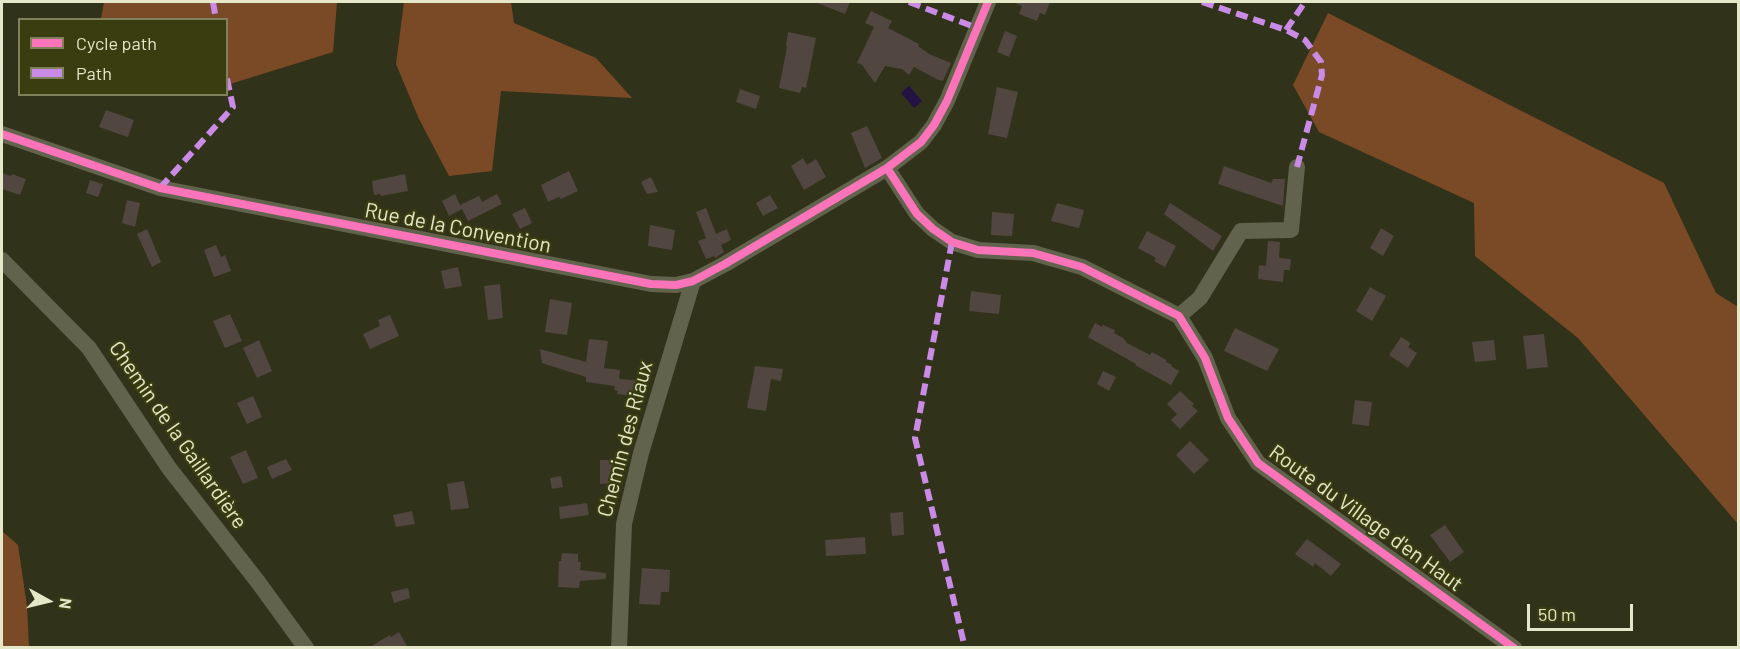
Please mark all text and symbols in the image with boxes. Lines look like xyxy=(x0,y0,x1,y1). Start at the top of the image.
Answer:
legend xyxy=(18,18,228,96)
text: Cycle path xyxy=(76,32,157,54)
text: Path xyxy=(76,62,112,84)
street label: Rue de la Convention xyxy=(363,198,553,258)
street label: Chemin de la Gaillardière xyxy=(104,336,252,534)
street label: Chemin des Riaux xyxy=(592,358,658,520)
street label: Route du Village d'en Haut xyxy=(1264,439,1468,597)
north arrow xyxy=(18,571,78,631)
scale bar xyxy=(1530,592,1636,630)
text: N xyxy=(56,597,76,610)
text: 50 m xyxy=(1538,603,1576,625)

